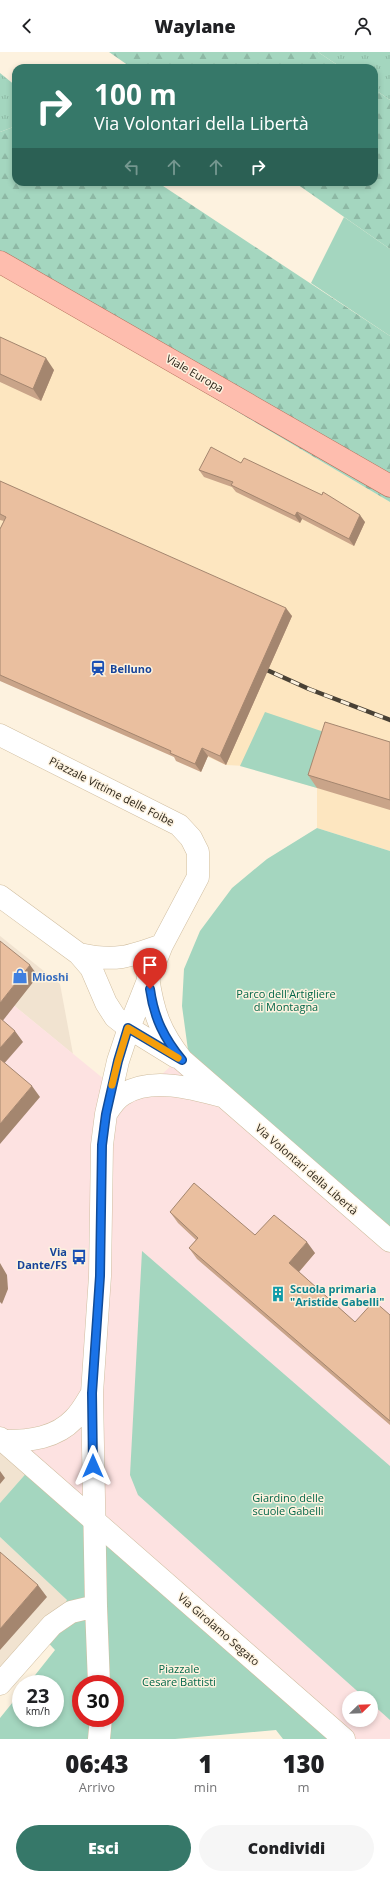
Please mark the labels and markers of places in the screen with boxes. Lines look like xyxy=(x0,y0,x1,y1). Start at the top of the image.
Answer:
station icon: Belluno xyxy=(89,659,107,677)
place label: Belluno xyxy=(110,661,152,676)
pin xyxy=(133,948,167,989)
shop icon: Mioshi xyxy=(11,967,29,985)
place label: Mioshi xyxy=(32,969,69,984)
place label: Via Dante/FS xyxy=(17,1244,67,1272)
bus stop icon: Via Dante/FS xyxy=(70,1248,88,1266)
place label: Scuola primaria "Aristide Gabelli" xyxy=(290,1281,384,1309)
building icon: Scuola primaria "Aristide Gabelli" xyxy=(269,1285,287,1303)

